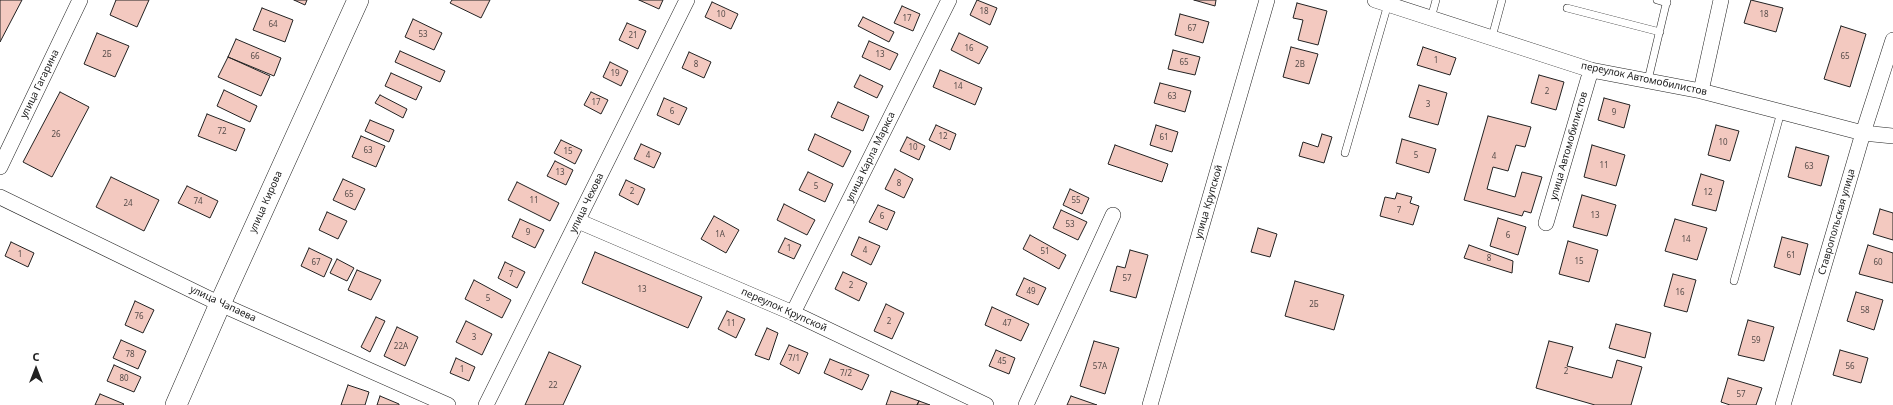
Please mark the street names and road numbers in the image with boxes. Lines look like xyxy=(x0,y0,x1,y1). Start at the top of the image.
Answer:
street label: улица Гагарина xyxy=(18,48,62,120)
street label: переулок Автомобилистов xyxy=(1580,60,1708,98)
street label: улица Автомобилистов xyxy=(1548,90,1590,202)
street label: улица Карла Маркса xyxy=(844,110,898,204)
street label: улица Крупской xyxy=(1193,164,1225,240)
street label: Ставропольская улица xyxy=(1816,168,1858,276)
street label: улица Кирова xyxy=(247,169,285,235)
street label: улица Чехова xyxy=(567,171,607,235)
street label: улица Чапаева xyxy=(188,283,258,325)
street label: переулок Крупской xyxy=(739,286,829,334)

